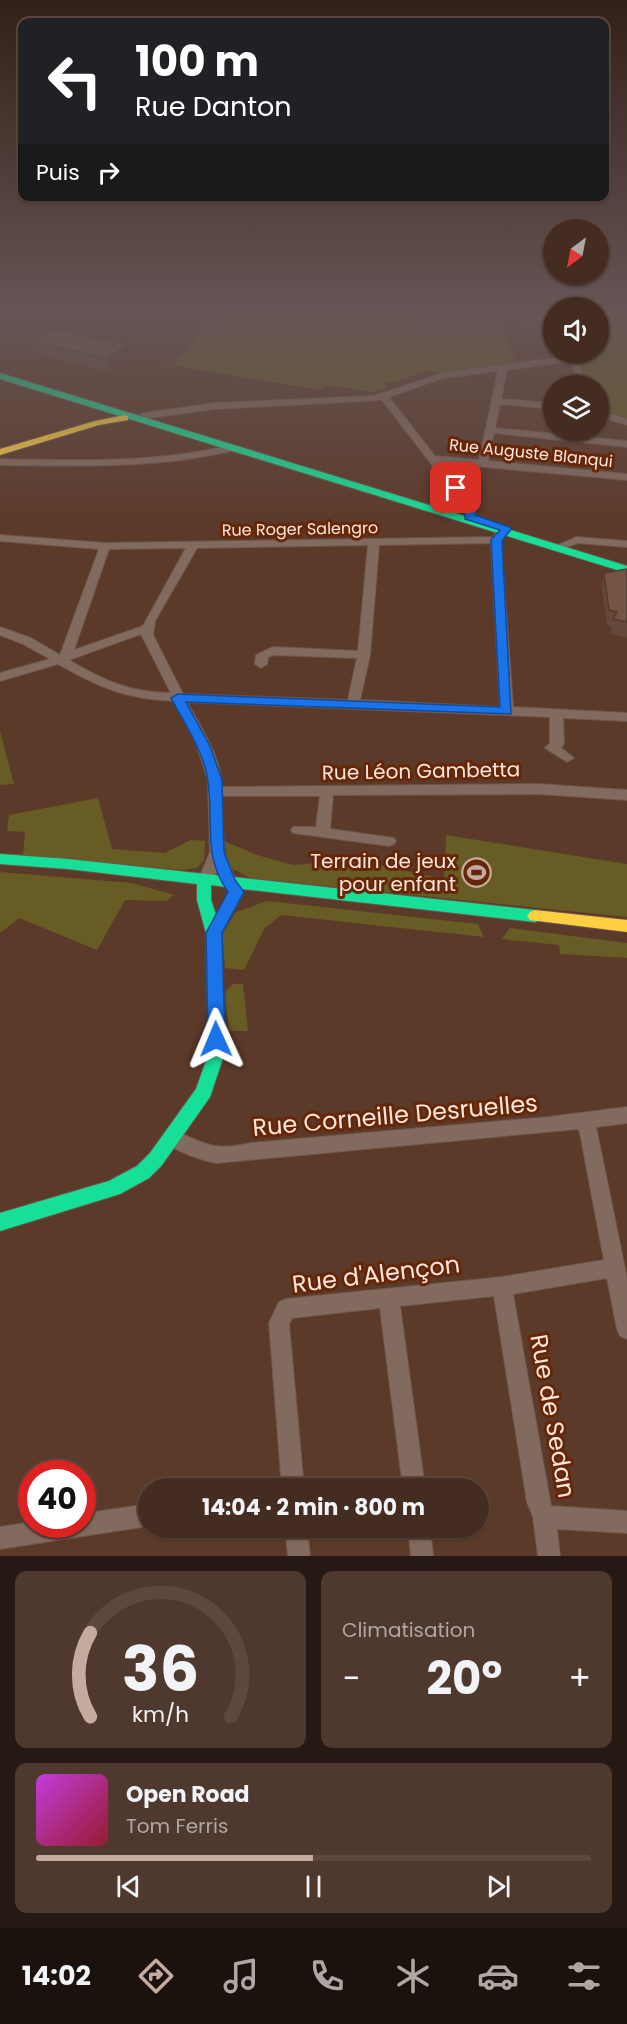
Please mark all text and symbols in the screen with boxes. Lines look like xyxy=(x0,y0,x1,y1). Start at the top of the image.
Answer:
text: 100 m xyxy=(135,32,259,91)
icon: left xyxy=(36,42,114,120)
text: Rue Danton xyxy=(135,88,292,125)
icon: right xyxy=(92,156,125,189)
text: Puis xyxy=(36,157,80,188)
north arrow xyxy=(543,219,609,285)
map controls xyxy=(543,219,609,441)
button: sound xyxy=(543,297,609,363)
button: layers xyxy=(543,375,609,441)
street label: Rue Auguste Blanqui xyxy=(448,433,614,473)
pin xyxy=(430,462,481,513)
icon: arrive xyxy=(439,471,472,504)
street label: Rue Roger Salengro xyxy=(222,516,378,542)
street label: Rue Léon Gambetta xyxy=(322,755,520,787)
place label: Terrain de jeux pour enfant xyxy=(310,847,456,898)
sports icon: Terrain de jeux pour enfant xyxy=(461,856,493,888)
position arrow xyxy=(184,1007,248,1071)
street label: Rue Corneille Desruelles xyxy=(251,1086,539,1144)
street label: Rue d'Alençon xyxy=(290,1247,462,1301)
street label: Rue de Sedan xyxy=(522,1332,584,1500)
speed limit sign: 40 xyxy=(18,1460,96,1538)
text: 14:04 · 2 min · 800 m xyxy=(202,1492,425,1523)
text: Climatisation xyxy=(342,1616,475,1644)
text: 36 xyxy=(122,1625,199,1713)
text: 20° xyxy=(426,1647,502,1710)
text: − xyxy=(342,1655,360,1702)
text: + xyxy=(568,1655,591,1702)
text: km/h xyxy=(132,1699,189,1730)
text: Open Road xyxy=(126,1779,250,1810)
text: Tom Ferris xyxy=(126,1812,228,1840)
icon: previous xyxy=(112,1870,145,1903)
icon: pause xyxy=(297,1870,330,1903)
icon: next xyxy=(482,1870,515,1903)
icon: directions xyxy=(135,1955,177,1997)
icon: music xyxy=(220,1955,262,1997)
icon: phone xyxy=(306,1955,348,1997)
icon: climate xyxy=(392,1955,434,1997)
icon: car xyxy=(477,1955,519,1997)
icon: filters xyxy=(563,1955,605,1997)
text: 14:02 xyxy=(22,1957,91,1994)

